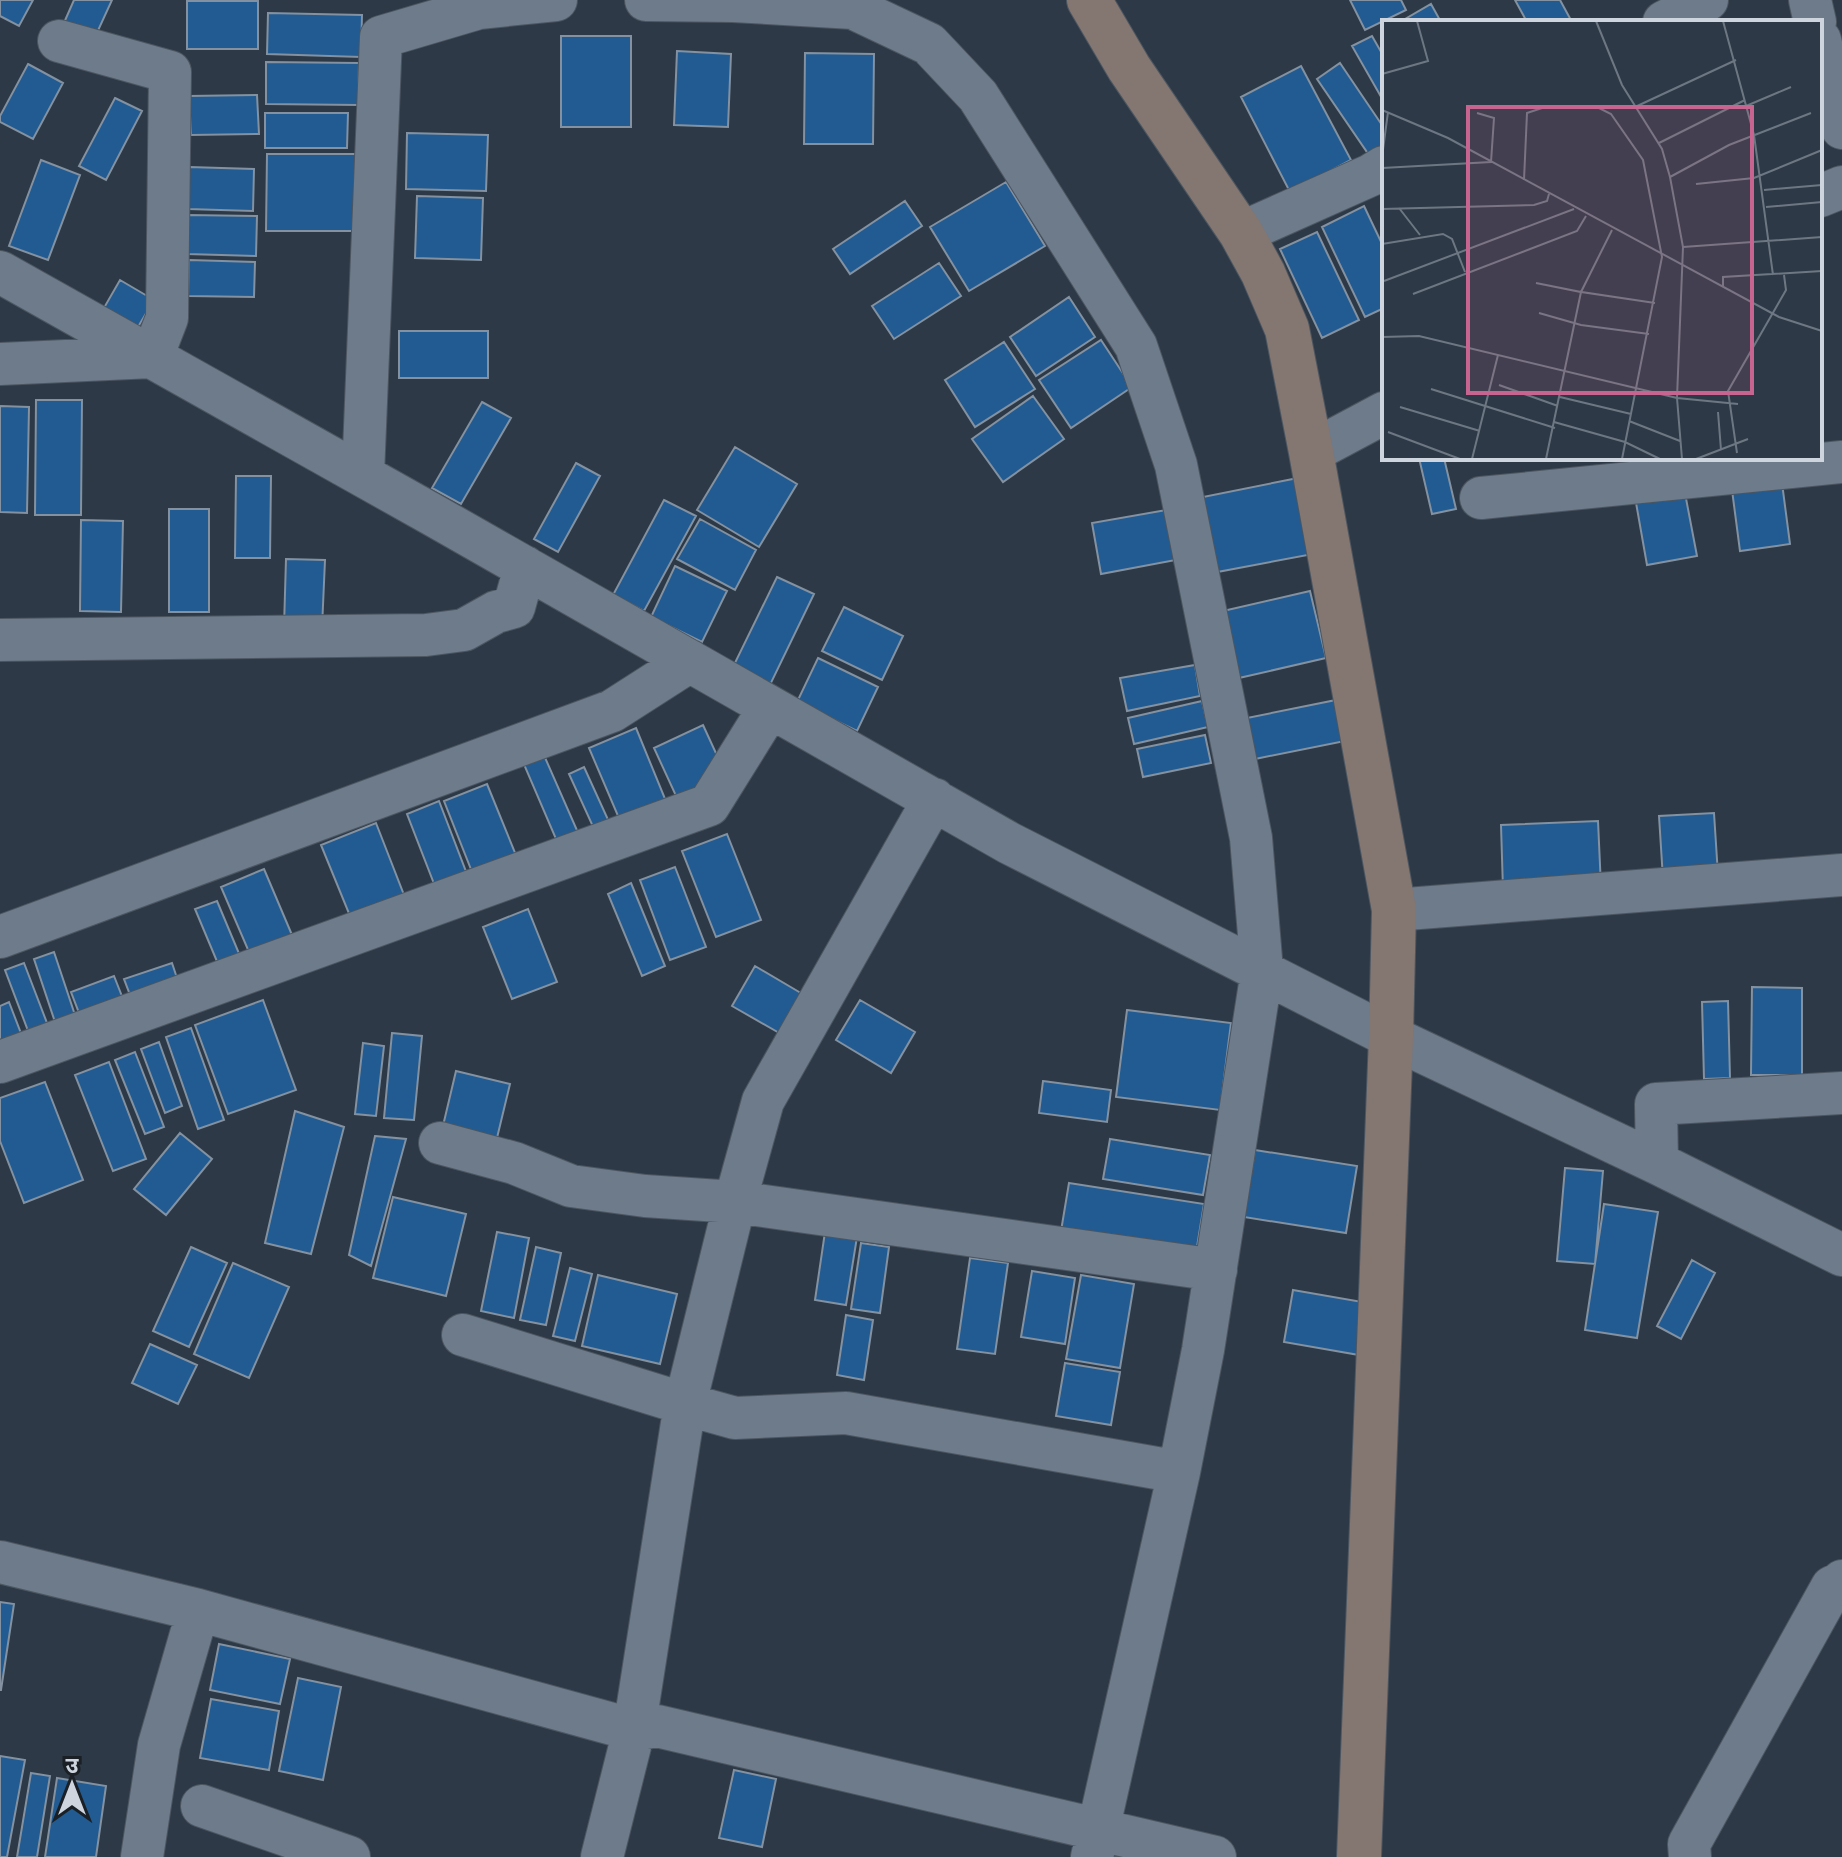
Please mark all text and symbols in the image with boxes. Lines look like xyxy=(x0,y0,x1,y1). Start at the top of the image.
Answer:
inset map xyxy=(1382,20,1822,460)
north arrow xyxy=(32,1745,112,1825)
text: उ xyxy=(66,1751,80,1779)

